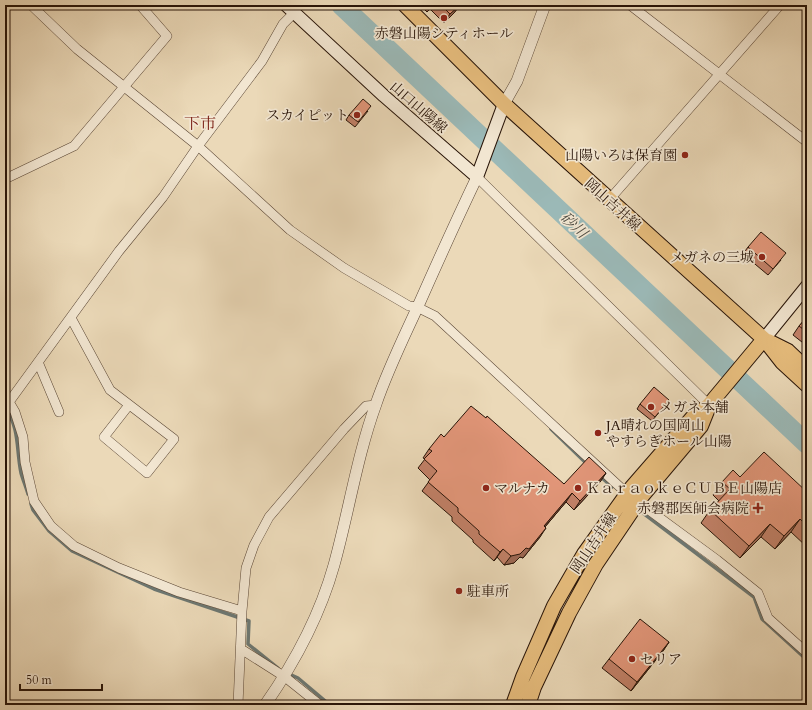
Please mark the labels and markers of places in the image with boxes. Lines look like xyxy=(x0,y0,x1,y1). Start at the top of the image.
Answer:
marker: 赤磐山陽シティホール xyxy=(439,13,449,23)
place label: 赤磐山陽シティホール xyxy=(375,24,513,43)
place label: スカイピット xyxy=(266,106,349,125)
marker: スカイピット xyxy=(352,110,362,120)
place label: 山陽いろは保育園 xyxy=(565,146,677,165)
marker: 山陽いろは保育園 xyxy=(680,150,690,160)
place label: メガネの三城 xyxy=(670,248,754,267)
marker: メガネの三城 xyxy=(757,252,767,262)
place label: メガネ本舗 xyxy=(659,398,729,417)
marker: メガネ本舗 xyxy=(646,402,656,412)
place label: JA晴れの国岡山 やすらぎホール山陽 xyxy=(604,416,732,451)
marker: JA晴れの国岡山 やすらぎホール山陽 xyxy=(593,428,603,438)
place label: マルナカ xyxy=(494,479,550,498)
place label: ＫａｒａｏｋｅＣＵＢＥ山陽店 xyxy=(586,479,782,498)
marker: マルナカ xyxy=(481,483,491,493)
marker: ＫａｒａｏｋｅＣＵＢＥ山陽店 xyxy=(573,483,583,493)
place label: 赤磐郡医師会病院 xyxy=(637,499,749,518)
marker: 赤磐郡医師会病院 xyxy=(752,502,764,514)
place label: 駐車所 xyxy=(467,582,509,601)
marker: 駐車所 xyxy=(454,586,464,596)
place label: セリア xyxy=(640,650,682,669)
marker: セリア xyxy=(627,654,637,664)

